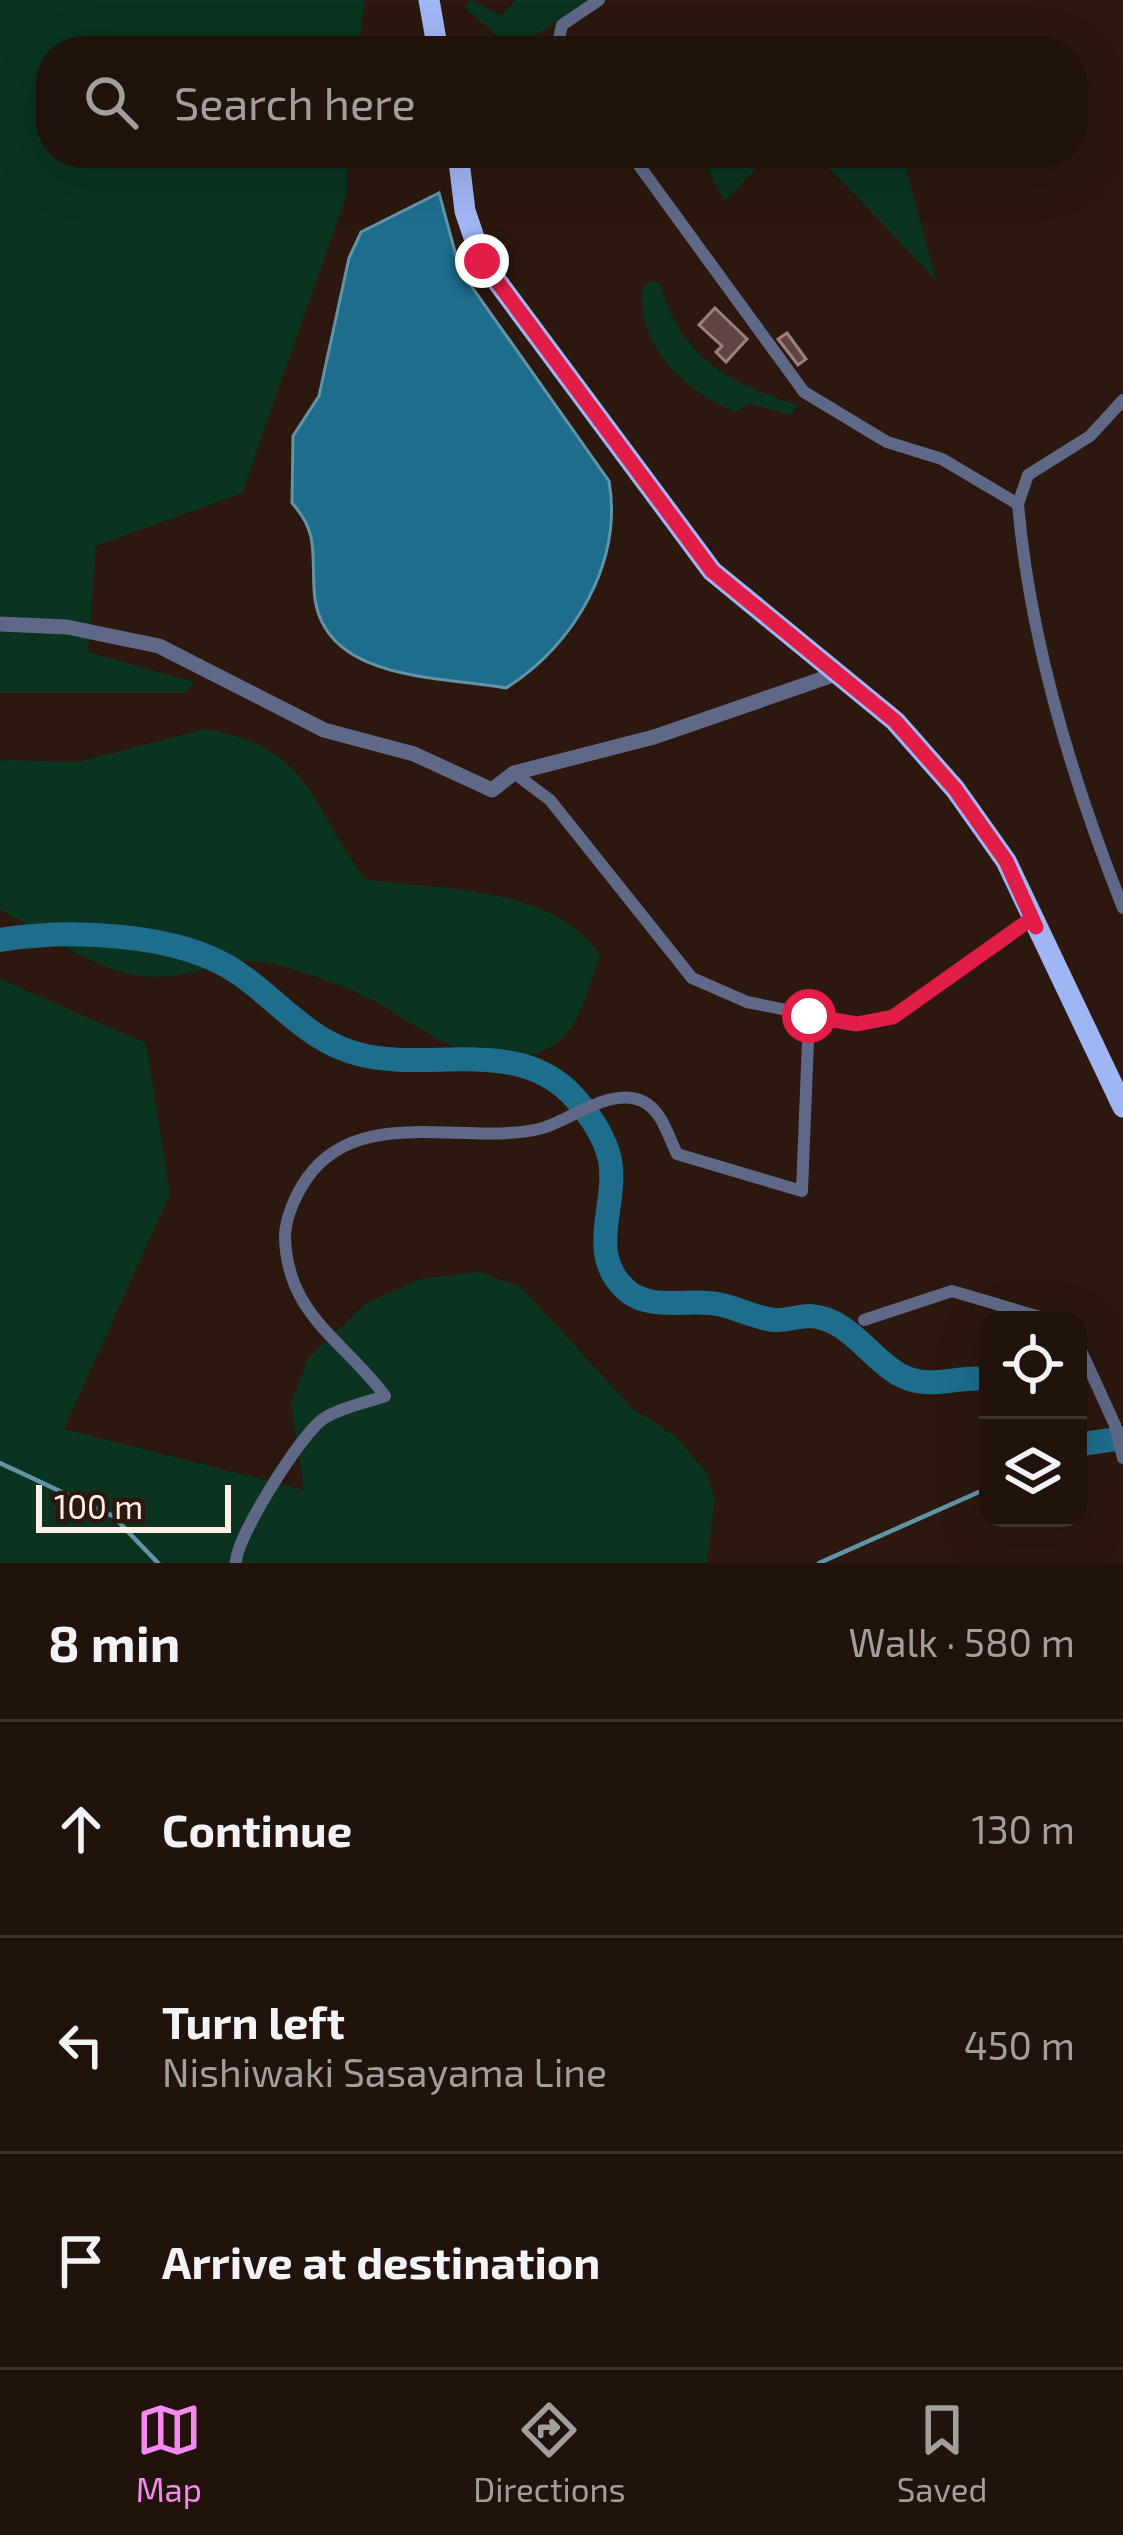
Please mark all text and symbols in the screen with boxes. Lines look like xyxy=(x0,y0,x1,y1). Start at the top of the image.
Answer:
search box xyxy=(36,36,1087,168)
icon: search xyxy=(78,69,144,135)
text: Search here xyxy=(174,75,416,129)
route end xyxy=(455,234,509,288)
route start xyxy=(782,989,836,1043)
map controls xyxy=(979,1311,1087,1527)
button: locate xyxy=(979,1311,1087,1419)
button: layers xyxy=(979,1419,1087,1527)
scale bar xyxy=(36,1479,231,1532)
text: 100 m xyxy=(54,1486,143,1526)
text: 8 min xyxy=(48,1611,180,1672)
text: Walk · 580 m xyxy=(848,1618,1075,1665)
icon: ahead xyxy=(48,1796,114,1862)
text: Continue xyxy=(162,1802,352,1856)
text: 130 m xyxy=(971,1805,1075,1852)
text: Turn left xyxy=(162,1994,345,2048)
icon: left xyxy=(48,2012,114,2078)
text: 450 m xyxy=(964,2021,1075,2068)
text: Nishiwaki Sasayama Line xyxy=(162,2048,607,2095)
icon: arrive xyxy=(48,2228,114,2294)
text: Arrive at destination xyxy=(162,2234,600,2288)
tab: Map xyxy=(136,2397,202,2509)
tab: Directions xyxy=(473,2397,625,2509)
tab: Saved xyxy=(897,2397,987,2509)

